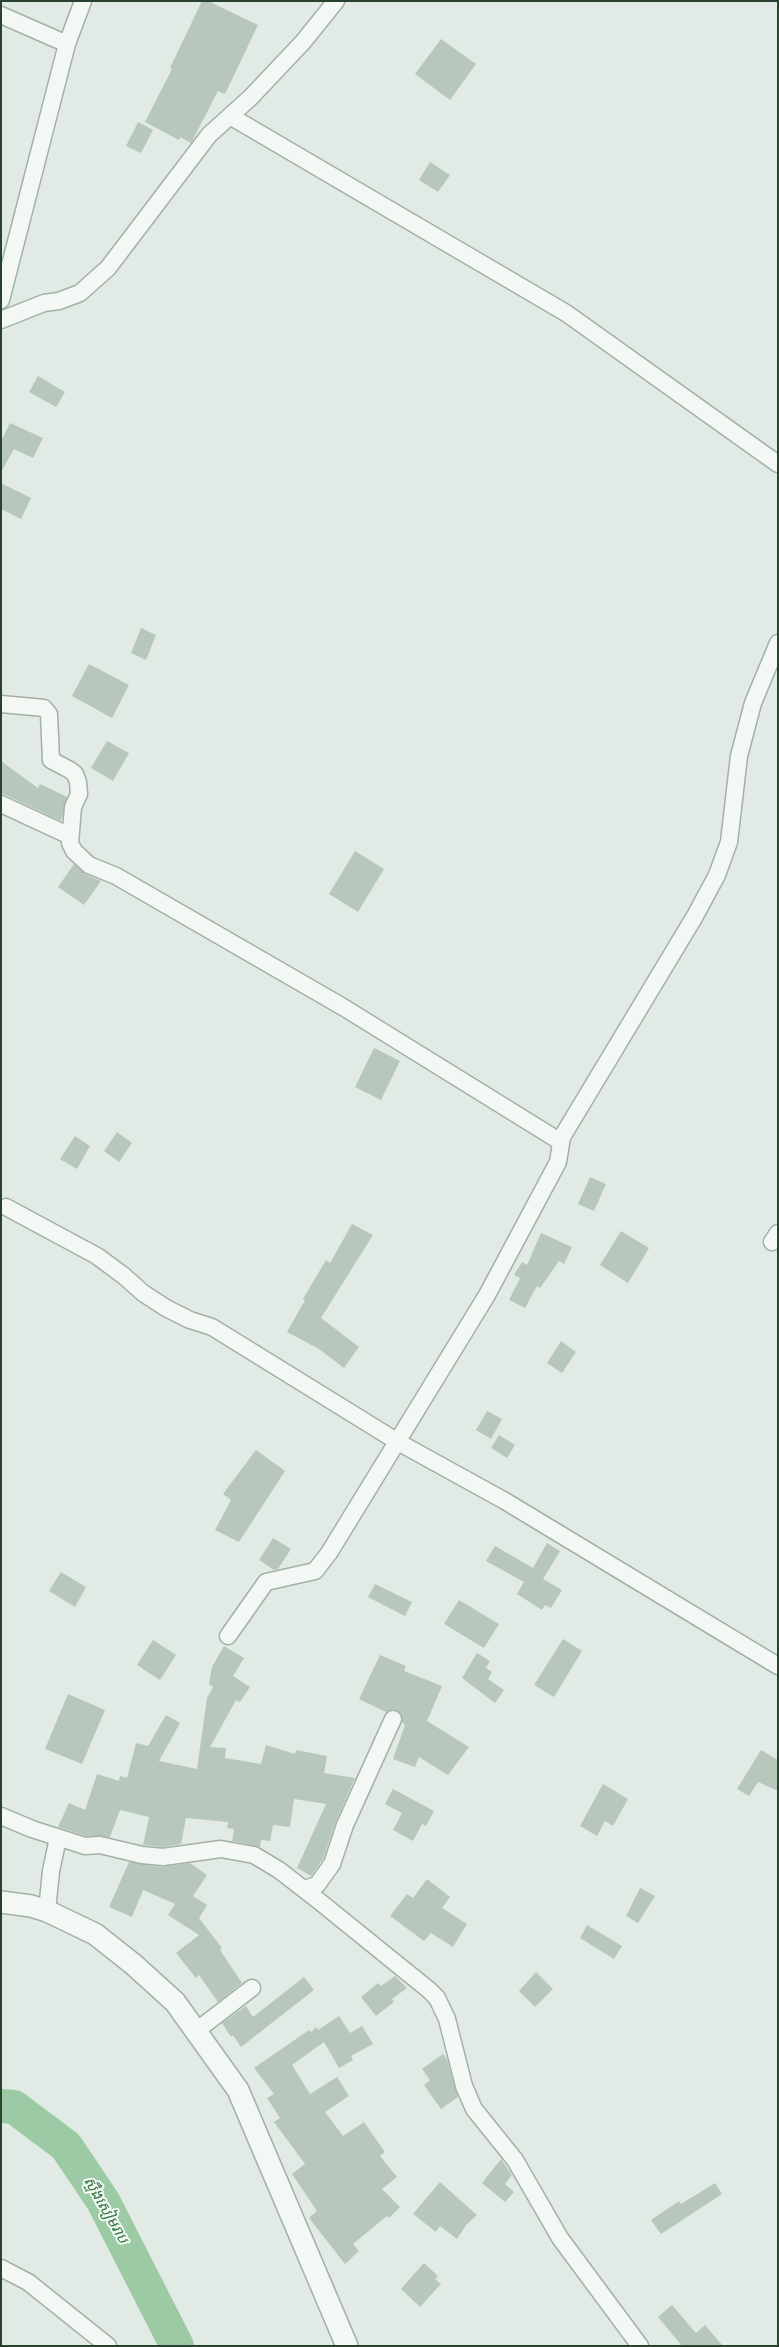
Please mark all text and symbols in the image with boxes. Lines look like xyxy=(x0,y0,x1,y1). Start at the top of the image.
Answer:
water label: ស្ទឹងសៀមរាប xyxy=(80,2173,132,2247)

